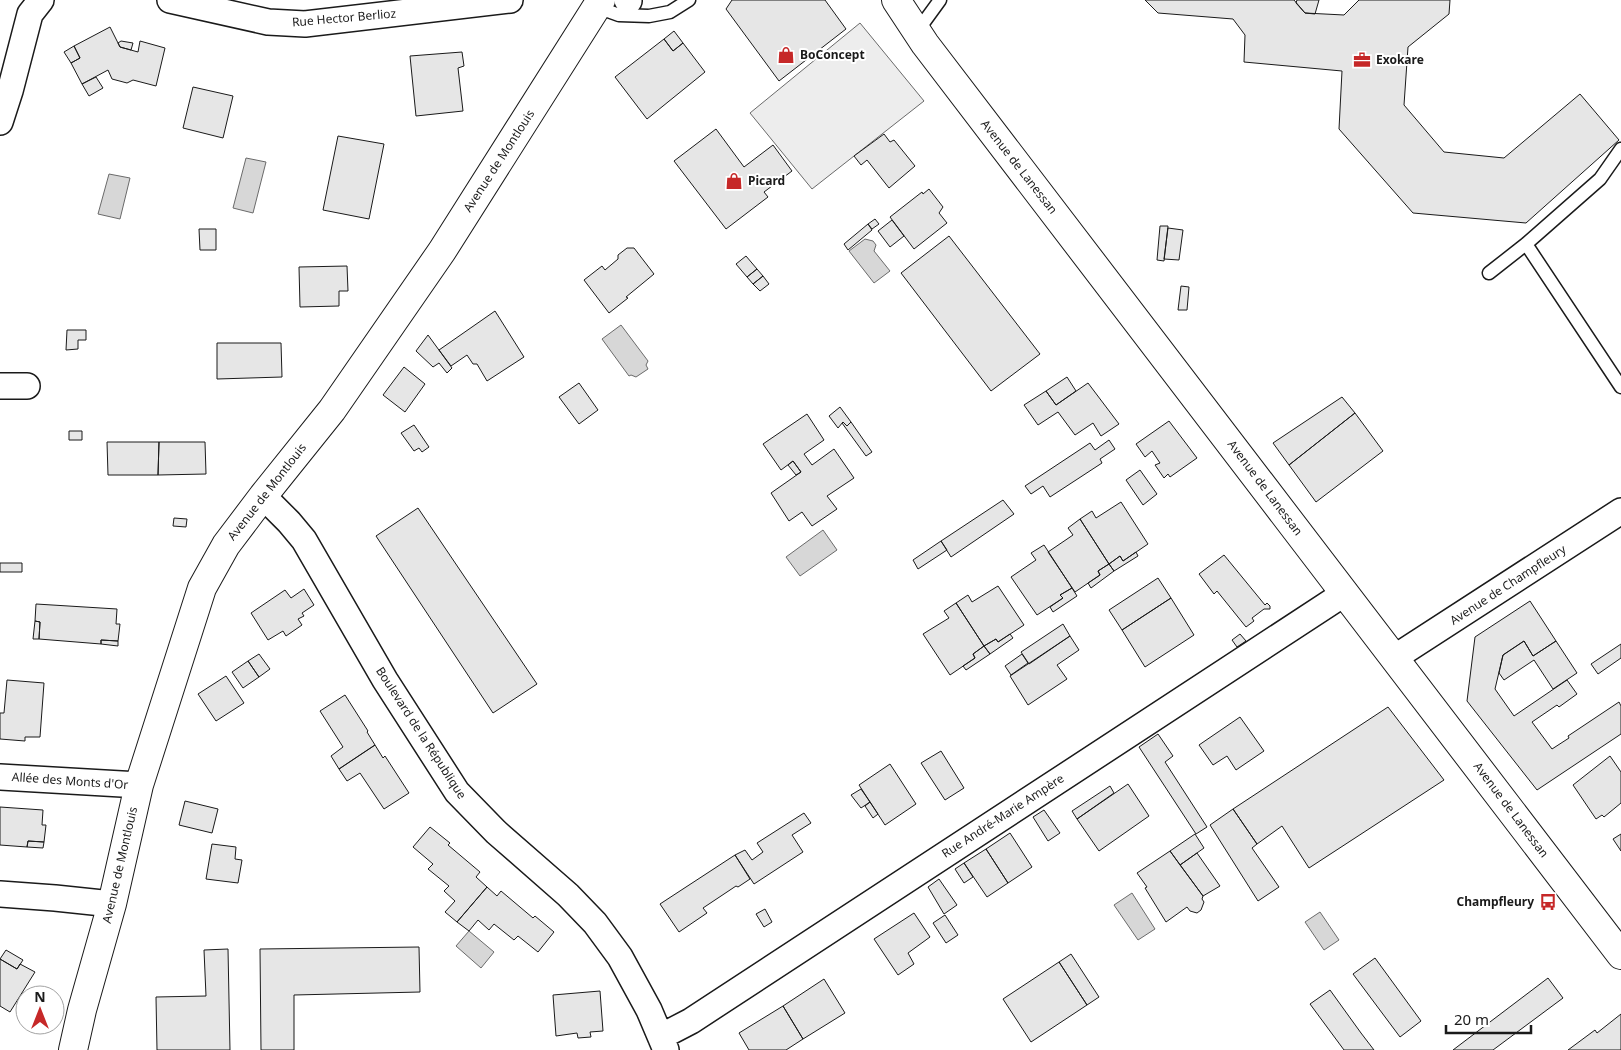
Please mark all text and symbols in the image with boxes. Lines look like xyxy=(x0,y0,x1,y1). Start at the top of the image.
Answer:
street label: Rue Hector Berlioz xyxy=(291,4,397,31)
shop icon: BoConcept xyxy=(776,45,796,65)
place label: BoConcept xyxy=(800,46,865,63)
office icon: Exokare xyxy=(1352,50,1372,70)
place label: Exokare xyxy=(1376,51,1424,68)
street label: Avenue de Montlouis xyxy=(459,106,538,215)
street label: Avenue de Lanessan xyxy=(977,116,1062,217)
shop icon: Picard xyxy=(724,171,744,191)
place label: Picard xyxy=(748,172,785,189)
street label: Avenue de Lanessan xyxy=(1224,437,1307,539)
street label: Avenue de Montlouis xyxy=(223,439,310,544)
street label: Avenue de Champfleury xyxy=(1446,540,1570,629)
street label: Boulevard de la République xyxy=(372,663,471,802)
street label: Avenue de Lanessan xyxy=(1470,759,1553,861)
street label: Allée des Monts d'Or xyxy=(11,768,129,793)
street label: Rue André-Marie Ampère xyxy=(938,769,1067,862)
street label: Avenue de Montlouis xyxy=(98,805,141,925)
bus stop icon: Champfleury xyxy=(1538,892,1558,912)
place label: Champfleury xyxy=(1457,893,1534,910)
north arrow xyxy=(15,985,65,1035)
text: N xyxy=(34,987,46,1006)
scale bar xyxy=(1446,1002,1531,1034)
text: 20 m xyxy=(1454,1009,1489,1029)

